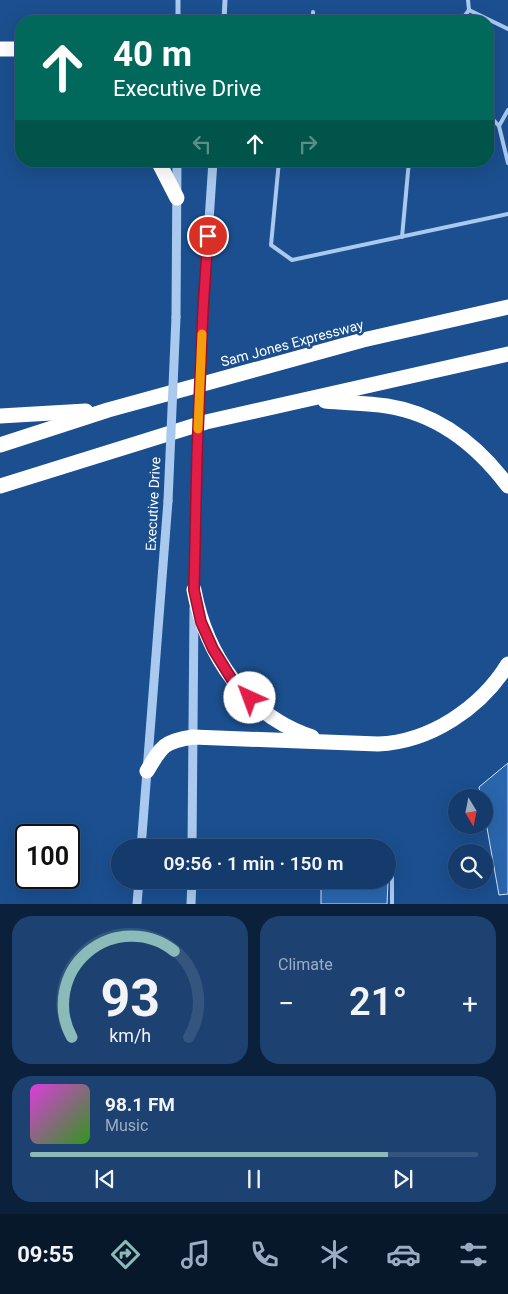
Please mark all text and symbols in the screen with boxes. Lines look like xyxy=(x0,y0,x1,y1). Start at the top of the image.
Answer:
text: 40 m xyxy=(113,34,192,75)
icon: ahead xyxy=(30,35,95,100)
text: Executive Drive xyxy=(113,76,261,101)
icon: left xyxy=(188,130,216,158)
icon: ahead xyxy=(241,130,269,158)
icon: right xyxy=(294,130,322,158)
pin xyxy=(187,215,229,257)
icon: arrive xyxy=(194,222,222,250)
street label: Sam Jones Expressway xyxy=(219,316,365,370)
street label: Executive Drive xyxy=(143,457,163,551)
position arrow xyxy=(223,671,275,723)
north arrow xyxy=(448,789,492,834)
map controls xyxy=(448,789,493,889)
speed limit sign: 100 xyxy=(15,824,80,889)
button: search xyxy=(448,844,493,889)
text: 09:56 · 1 min · 150 m xyxy=(163,852,344,875)
text: Climate xyxy=(278,955,333,974)
text: 93 xyxy=(100,968,160,1029)
text: 21° xyxy=(349,980,407,1024)
text: − xyxy=(278,987,294,1020)
text: + xyxy=(462,987,478,1020)
text: km/h xyxy=(109,1025,151,1046)
text: 98.1 FM xyxy=(105,1093,175,1116)
text: Music xyxy=(105,1116,148,1135)
icon: previous xyxy=(91,1165,119,1193)
icon: pause xyxy=(240,1165,268,1193)
icon: next xyxy=(389,1165,417,1193)
icon: directions xyxy=(108,1237,143,1272)
icon: music xyxy=(178,1237,213,1272)
icon: phone xyxy=(247,1237,282,1272)
icon: climate xyxy=(317,1237,352,1272)
icon: car xyxy=(386,1237,421,1272)
icon: filters xyxy=(456,1237,491,1272)
text: 09:55 xyxy=(17,1242,74,1267)

